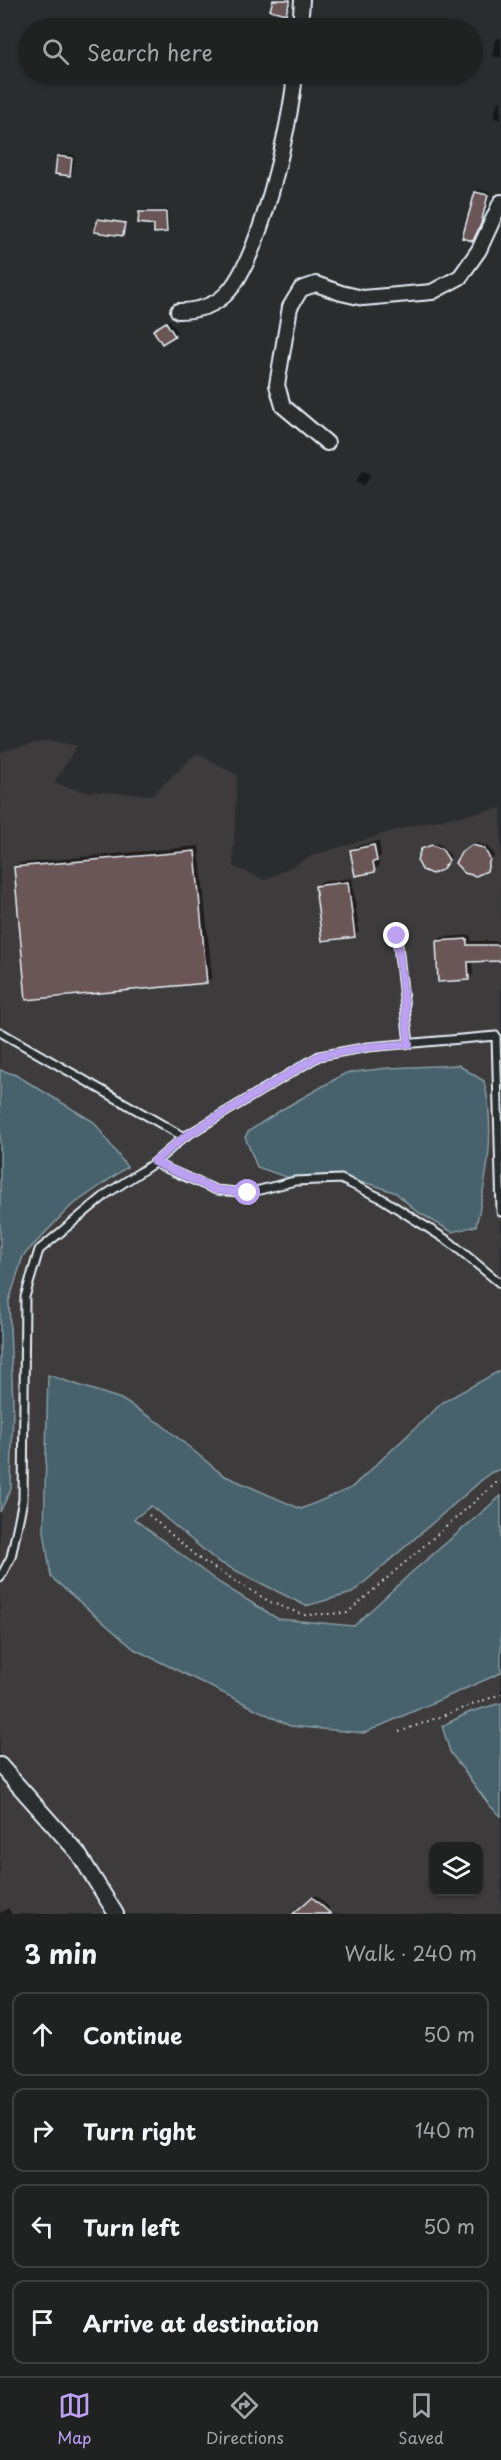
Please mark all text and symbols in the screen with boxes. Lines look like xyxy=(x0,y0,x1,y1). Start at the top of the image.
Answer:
search box xyxy=(18,18,483,84)
icon: search xyxy=(39,35,72,68)
text: Search here xyxy=(87,35,213,68)
route end xyxy=(383,922,409,948)
route start xyxy=(234,1179,260,1205)
map controls xyxy=(429,1842,483,1896)
button: layers xyxy=(429,1842,483,1896)
text: 3 min xyxy=(24,1934,97,1973)
text: Walk · 240 m xyxy=(344,1938,477,1968)
icon: ahead xyxy=(26,2018,59,2051)
text: Continue xyxy=(83,2018,182,2051)
text: 50 m xyxy=(423,2019,475,2049)
icon: right xyxy=(26,2114,59,2147)
text: Turn right xyxy=(83,2114,196,2147)
text: 140 m xyxy=(415,2115,475,2145)
icon: left xyxy=(26,2210,59,2243)
text: Turn left xyxy=(83,2210,180,2243)
text: 50 m xyxy=(423,2211,475,2241)
icon: arrive xyxy=(26,2306,59,2339)
text: Arrive at destination xyxy=(83,2306,319,2339)
tab: Map xyxy=(57,2389,91,2449)
tab: Directions xyxy=(206,2389,284,2449)
tab: Saved xyxy=(398,2389,444,2449)

